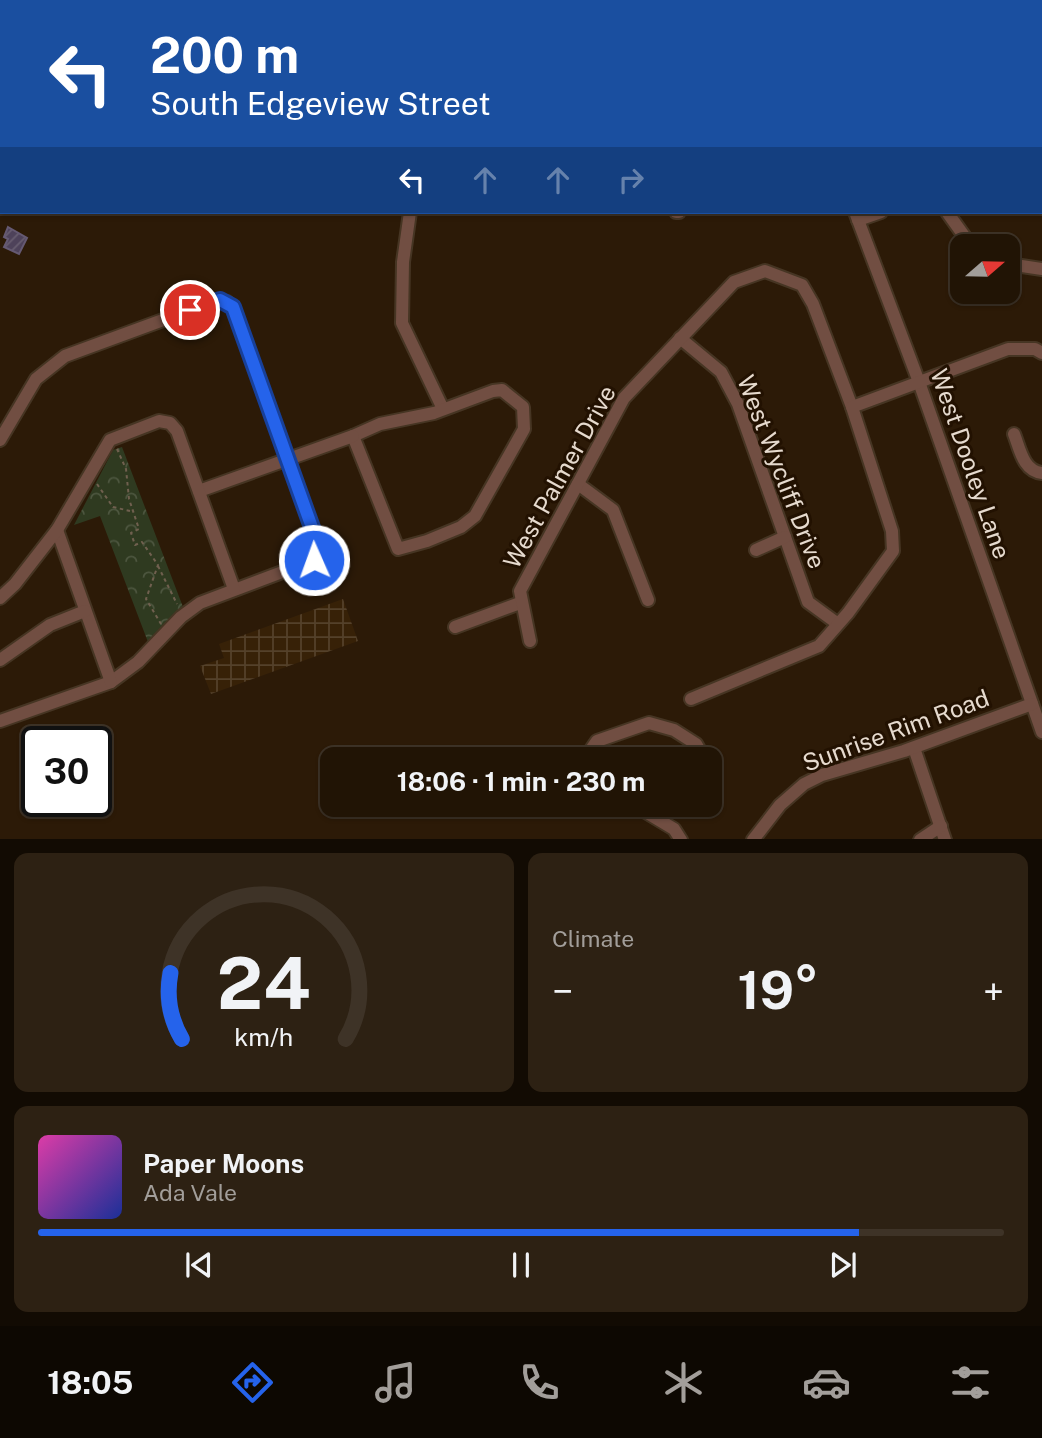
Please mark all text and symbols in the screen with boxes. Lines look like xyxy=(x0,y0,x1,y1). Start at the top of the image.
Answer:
text: 200 m xyxy=(150,26,299,84)
icon: left xyxy=(35,28,126,119)
text: South Edgeview Street xyxy=(150,85,491,122)
icon: left xyxy=(393,161,431,199)
icon: ahead xyxy=(466,161,504,199)
icon: ahead xyxy=(539,161,577,199)
icon: right xyxy=(612,161,650,199)
north arrow xyxy=(950,234,1020,304)
map controls xyxy=(950,234,1020,304)
pin xyxy=(160,280,220,340)
icon: arrive xyxy=(171,291,209,329)
street label: West Dooley Lane xyxy=(925,365,1017,562)
street label: West Wycliff Drive xyxy=(732,371,832,572)
street label: West Palmer Drive xyxy=(497,380,621,573)
position arrow xyxy=(277,523,351,597)
street label: Sunrise Rim Road xyxy=(799,683,993,777)
speed limit sign: 30 xyxy=(21,726,112,817)
text: 18:06 · 1 min · 230 m xyxy=(397,766,645,797)
text: Climate xyxy=(552,925,634,952)
text: 24 xyxy=(217,940,311,1025)
text: 19° xyxy=(737,960,819,1021)
text: − xyxy=(552,969,573,1014)
text: + xyxy=(983,969,1004,1014)
text: km/h xyxy=(235,1021,293,1051)
text: Paper Moons xyxy=(143,1148,304,1179)
text: Ada Vale xyxy=(143,1179,237,1206)
icon: previous xyxy=(180,1246,218,1284)
icon: pause xyxy=(502,1246,540,1284)
icon: next xyxy=(824,1246,862,1284)
icon: directions xyxy=(228,1358,277,1407)
icon: music xyxy=(371,1358,420,1407)
icon: phone xyxy=(515,1358,564,1407)
icon: climate xyxy=(659,1358,708,1407)
icon: car xyxy=(802,1358,851,1407)
icon: filters xyxy=(946,1358,995,1407)
text: 18:05 xyxy=(47,1364,133,1401)

